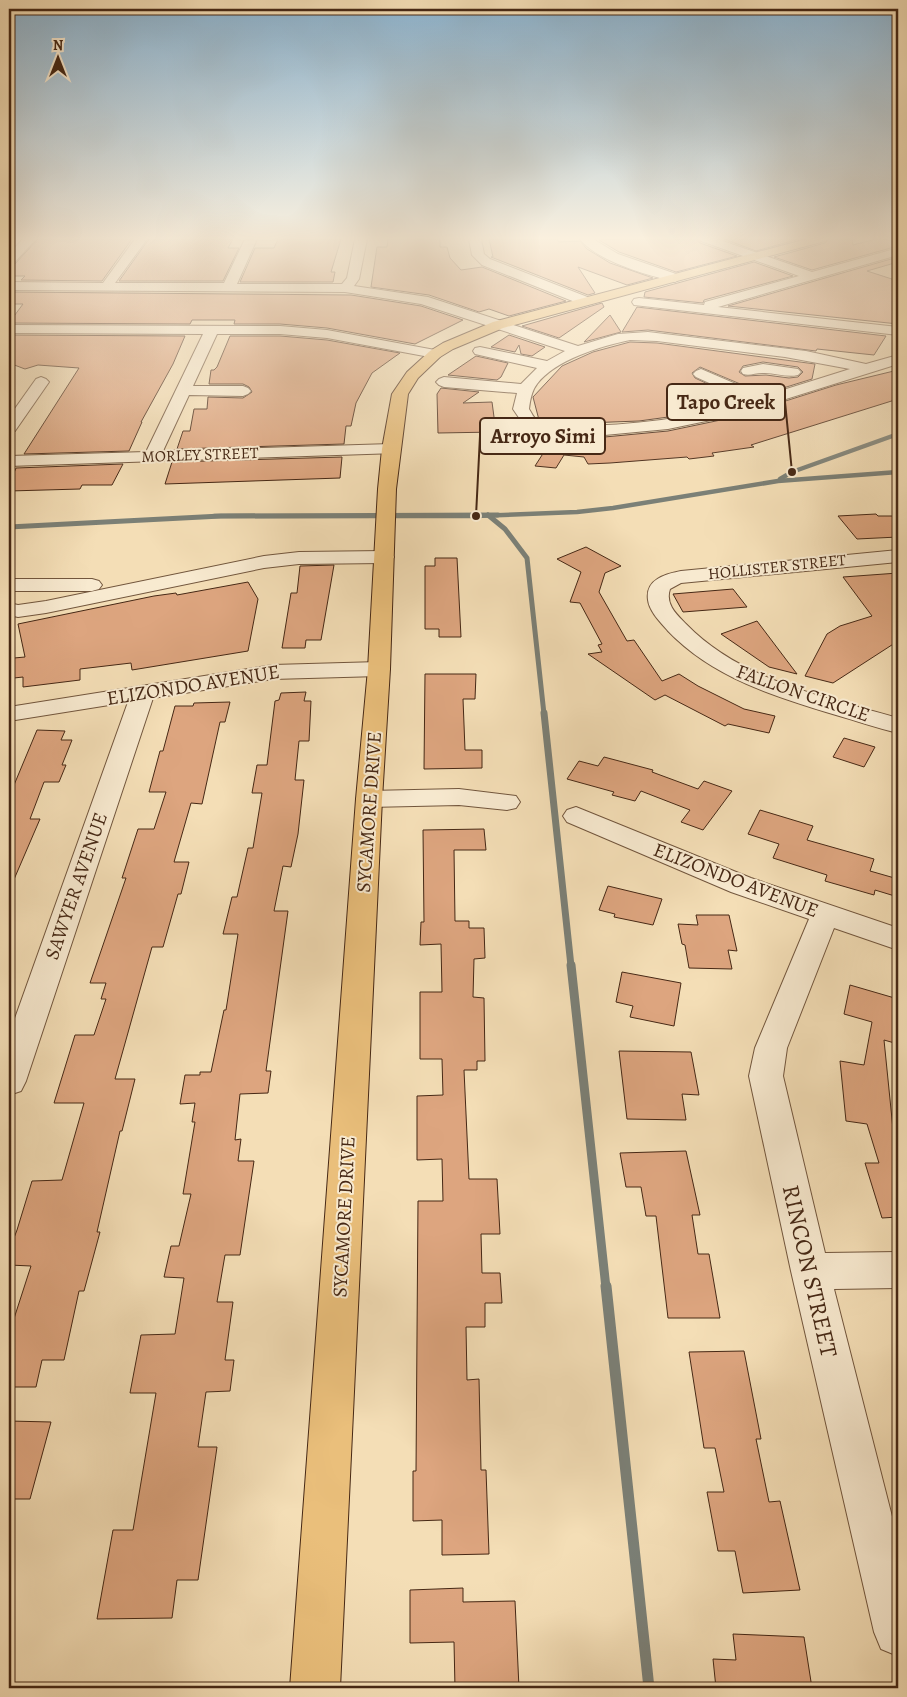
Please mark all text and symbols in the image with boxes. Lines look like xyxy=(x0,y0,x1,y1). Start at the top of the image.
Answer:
north arrow xyxy=(32,32,82,82)
text: N xyxy=(53,36,63,55)
callout: Tapo Creek xyxy=(667,384,785,420)
text: Tapo Creek xyxy=(677,388,775,416)
callout: Arroyo Simi xyxy=(480,418,605,454)
text: Arroyo Simi xyxy=(489,422,596,450)
street label: MORLEY STREET xyxy=(141,442,259,468)
street label: HOLLISTER STREET xyxy=(707,549,847,585)
street label: ELIZONDO AVENUE xyxy=(105,658,281,712)
street label: FALLON CIRCLE xyxy=(733,658,873,728)
street label: SYCAMORE DRIVE xyxy=(350,731,388,893)
street label: SAWYER AVENUE xyxy=(38,809,114,963)
street label: ELIZONDO AVENUE xyxy=(650,836,822,924)
street label: SYCAMORE DRIVE xyxy=(326,1136,362,1298)
street label: RINCON STREET xyxy=(775,1182,845,1360)

